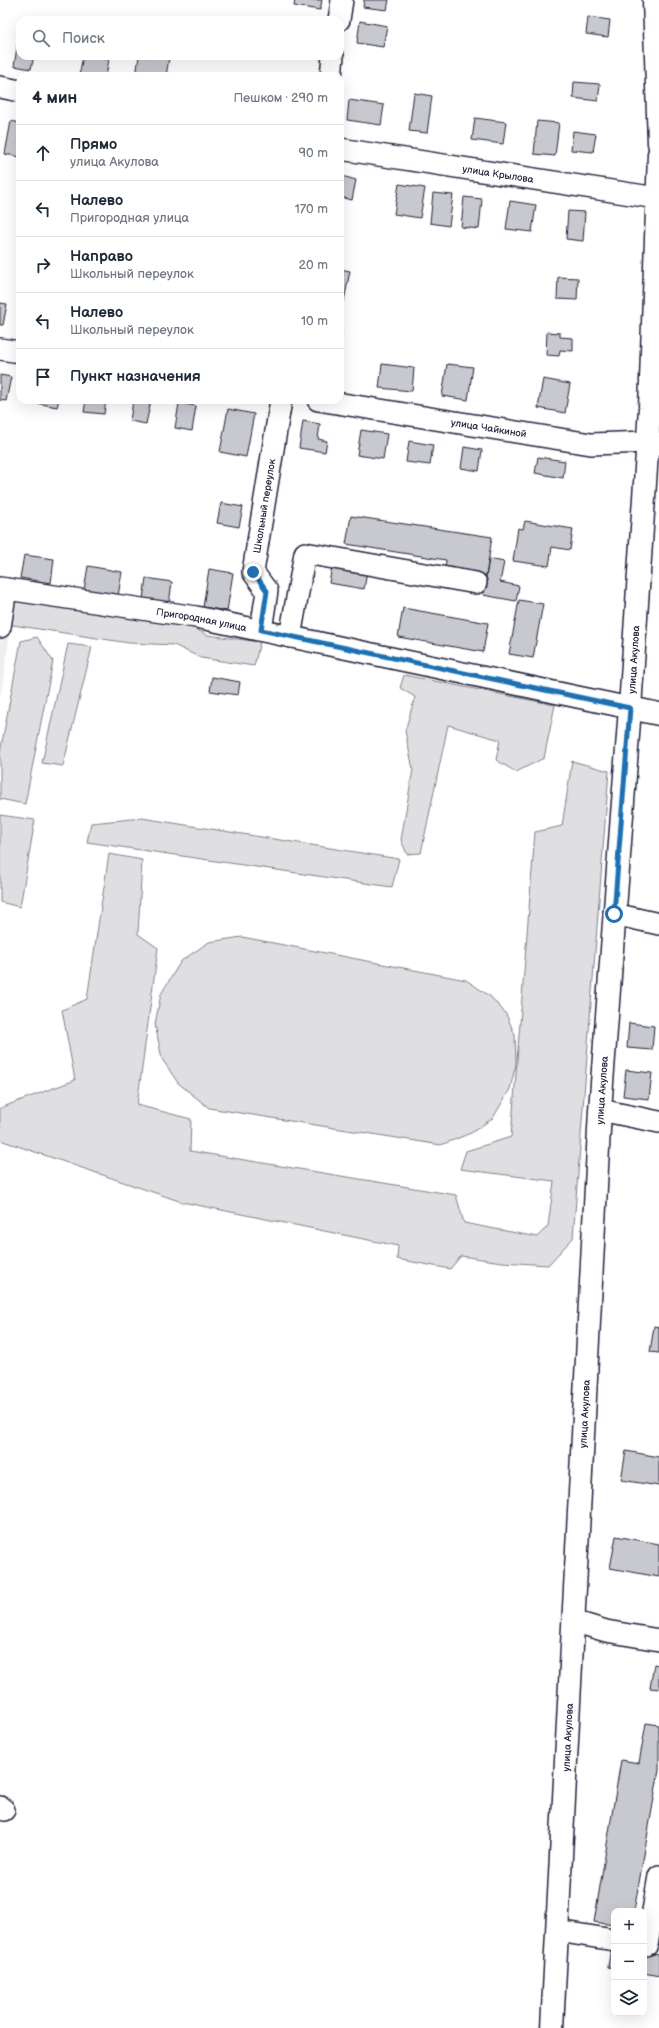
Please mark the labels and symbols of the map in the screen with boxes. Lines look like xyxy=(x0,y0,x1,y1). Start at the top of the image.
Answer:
street label: улица Крылова xyxy=(462,163,534,186)
street label: улица Чайкиной xyxy=(450,417,528,441)
street label: Школьный переулок xyxy=(251,457,278,554)
route end xyxy=(244,563,262,581)
street label: Пригородная улица xyxy=(155,606,248,635)
street label: улица Акулова xyxy=(626,625,643,694)
route start xyxy=(605,905,623,923)
street label: улица Акулова xyxy=(594,1056,611,1125)
street label: улица Акулова xyxy=(577,1379,593,1448)
street label: улица Акулова xyxy=(560,1703,576,1772)

